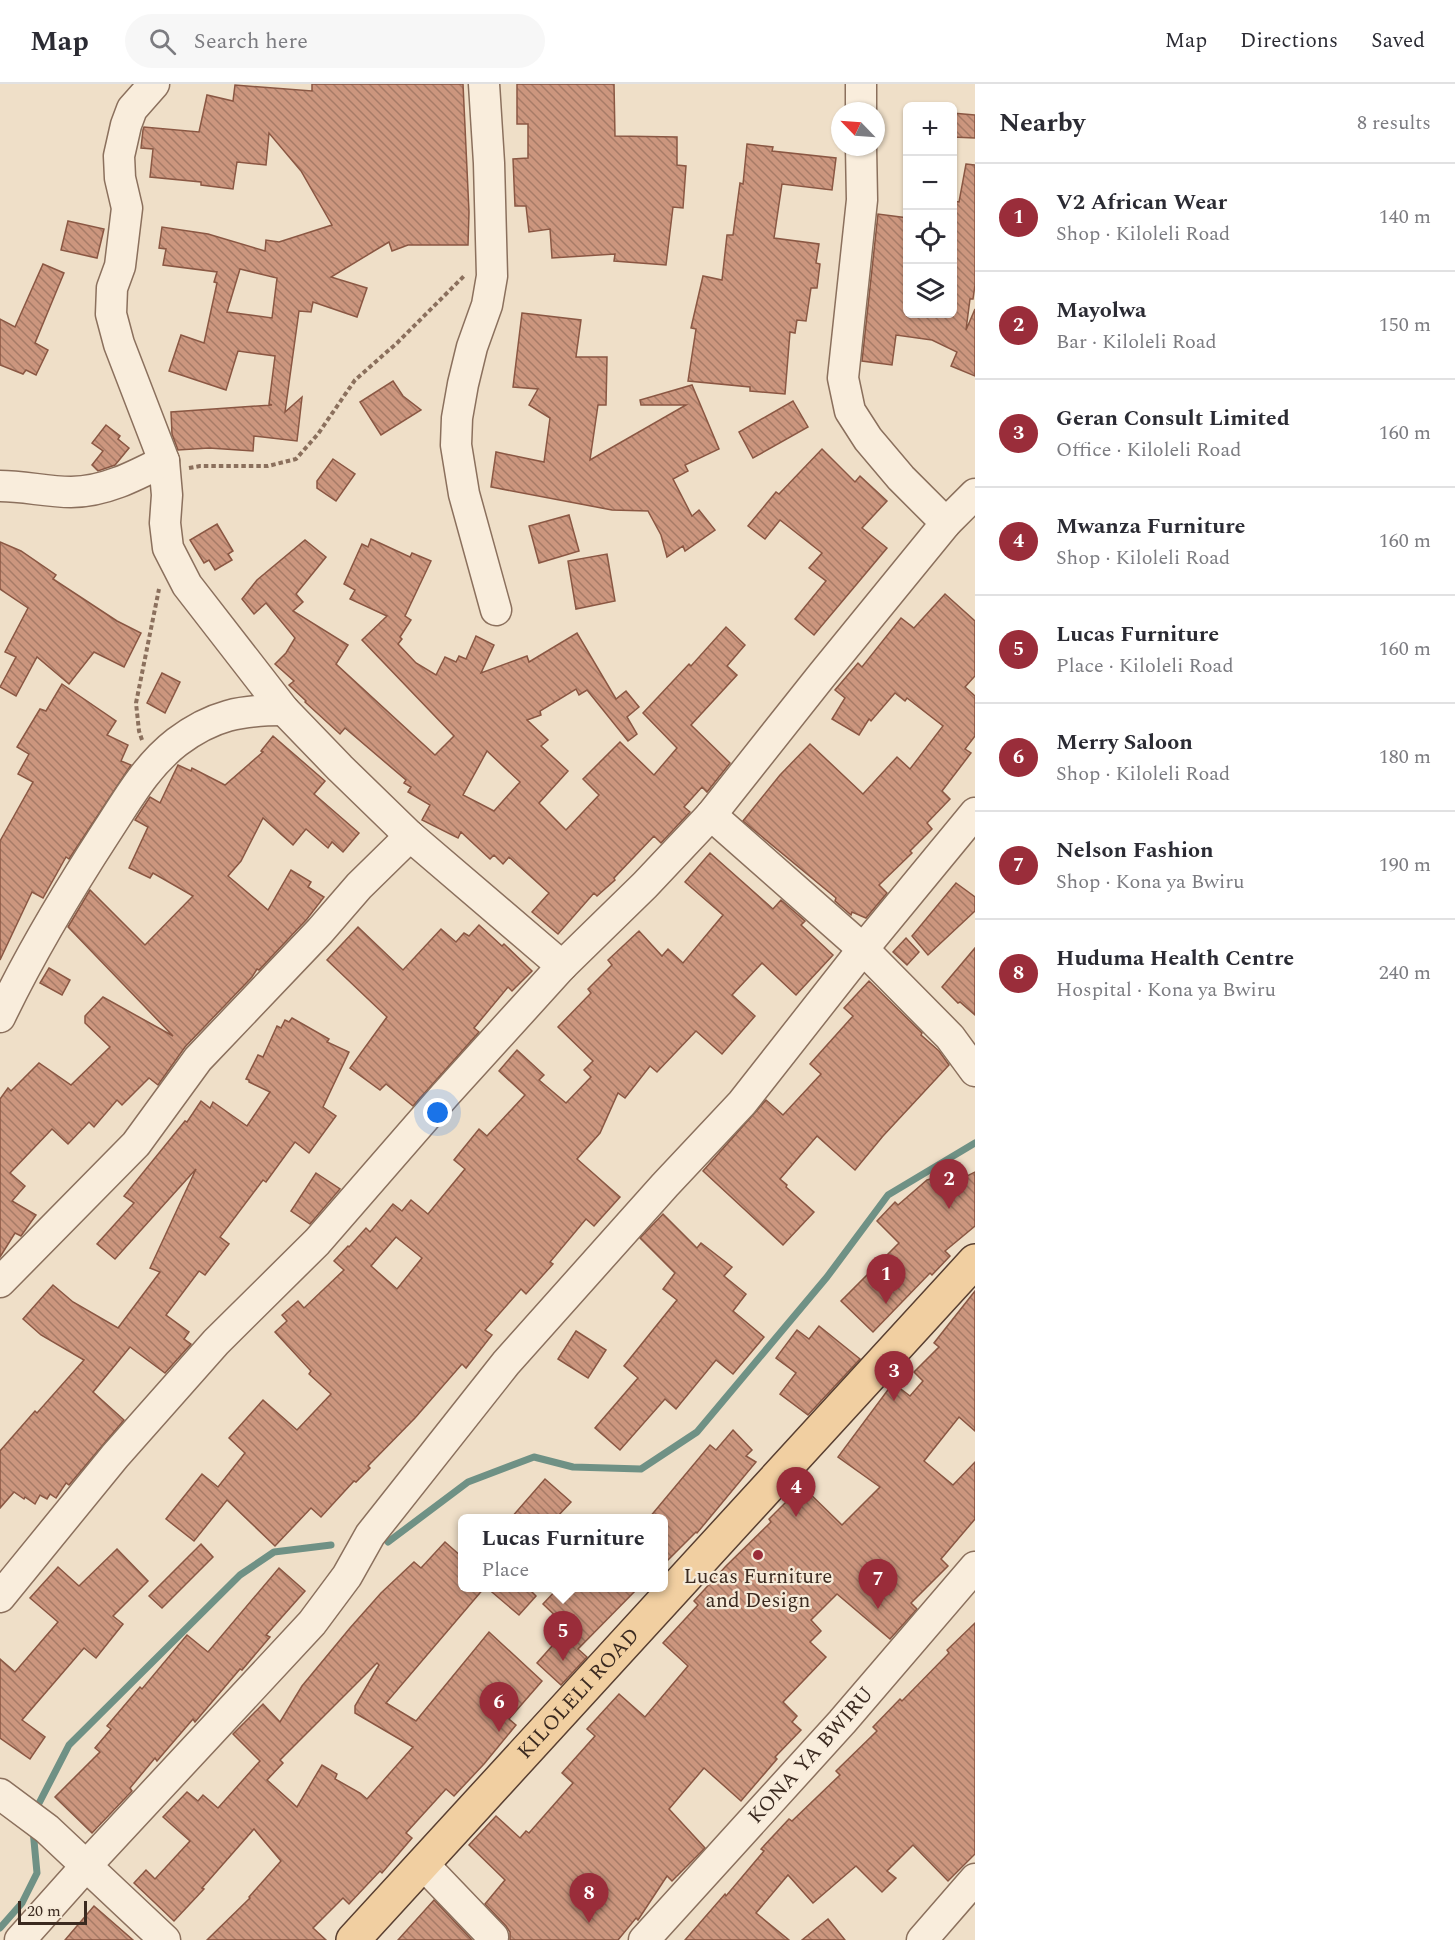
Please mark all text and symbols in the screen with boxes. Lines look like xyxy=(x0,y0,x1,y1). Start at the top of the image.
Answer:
search box xyxy=(125,14,545,68)
text: Map xyxy=(30,20,89,63)
icon: search xyxy=(146,25,179,58)
text: Search here xyxy=(194,25,308,58)
text: Map xyxy=(1165,25,1207,57)
text: Directions xyxy=(1240,25,1338,57)
text: Saved xyxy=(1371,25,1425,57)
north arrow xyxy=(831,102,885,156)
map controls xyxy=(903,102,957,318)
button: + xyxy=(903,102,957,156)
text: Nearby xyxy=(999,103,1085,143)
text: 8 results xyxy=(1357,108,1431,138)
button: − xyxy=(903,156,957,210)
text: V2 African Wear xyxy=(1056,186,1227,219)
text: 1 xyxy=(1013,202,1024,232)
text: 140 m xyxy=(1379,202,1431,232)
button: locate xyxy=(903,210,957,264)
text: Shop · Kiloleli Road xyxy=(1056,219,1230,249)
button: layers xyxy=(903,264,957,318)
text: Mayolwa xyxy=(1056,294,1146,327)
text: 2 xyxy=(1013,310,1024,340)
text: 150 m xyxy=(1379,310,1431,340)
text: Bar · Kiloleli Road xyxy=(1056,327,1217,357)
text: Geran Consult Limited xyxy=(1056,402,1290,435)
text: 3 xyxy=(1013,418,1024,448)
text: 160 m xyxy=(1379,418,1431,448)
text: Office · Kiloleli Road xyxy=(1056,435,1241,465)
text: Mwanza Furniture xyxy=(1056,510,1245,543)
text: 4 xyxy=(1013,526,1024,556)
text: 160 m xyxy=(1379,526,1431,556)
text: Shop · Kiloleli Road xyxy=(1056,543,1230,573)
text: Lucas Furniture xyxy=(1056,618,1219,651)
text: 5 xyxy=(1013,634,1024,664)
text: 160 m xyxy=(1379,634,1431,664)
text: Place · Kiloleli Road xyxy=(1056,651,1234,681)
text: Merry Saloon xyxy=(1056,726,1193,759)
text: 6 xyxy=(1013,742,1024,772)
text: 180 m xyxy=(1379,742,1431,772)
text: Shop · Kiloleli Road xyxy=(1056,759,1230,789)
text: Nelson Fashion xyxy=(1056,834,1214,867)
text: 7 xyxy=(1013,850,1024,880)
text: 190 m xyxy=(1379,850,1431,880)
text: Shop · Kona ya Bwiru xyxy=(1056,867,1245,897)
text: Huduma Health Centre xyxy=(1056,942,1294,975)
text: 8 xyxy=(1013,958,1024,988)
text: 240 m xyxy=(1379,958,1431,988)
text: Hospital · Kona ya Bwiru xyxy=(1056,975,1276,1005)
your location xyxy=(423,1098,452,1127)
pin: 2 xyxy=(930,1160,968,1209)
pin: 1 xyxy=(866,1254,906,1304)
pin: 3 xyxy=(874,1352,914,1401)
pin: 4 xyxy=(776,1468,816,1517)
popup xyxy=(458,1514,668,1592)
text: Lucas Furniture xyxy=(481,1522,645,1555)
marker: Lucas Furniture and Design xyxy=(751,1548,765,1562)
text: Place xyxy=(481,1555,529,1585)
pin: 7 xyxy=(858,1560,898,1609)
place label: Lucas Furniture and Design xyxy=(684,1561,832,1617)
pin: 5 xyxy=(544,1612,582,1661)
street label: KILOLELI ROAD xyxy=(510,1621,648,1767)
street label: KONA YA BWIRU xyxy=(741,1679,882,1831)
pin: 6 xyxy=(480,1682,518,1732)
pin: 8 xyxy=(570,1874,608,1923)
scale bar xyxy=(18,1898,87,1926)
text: 20 m xyxy=(27,1899,61,1923)

